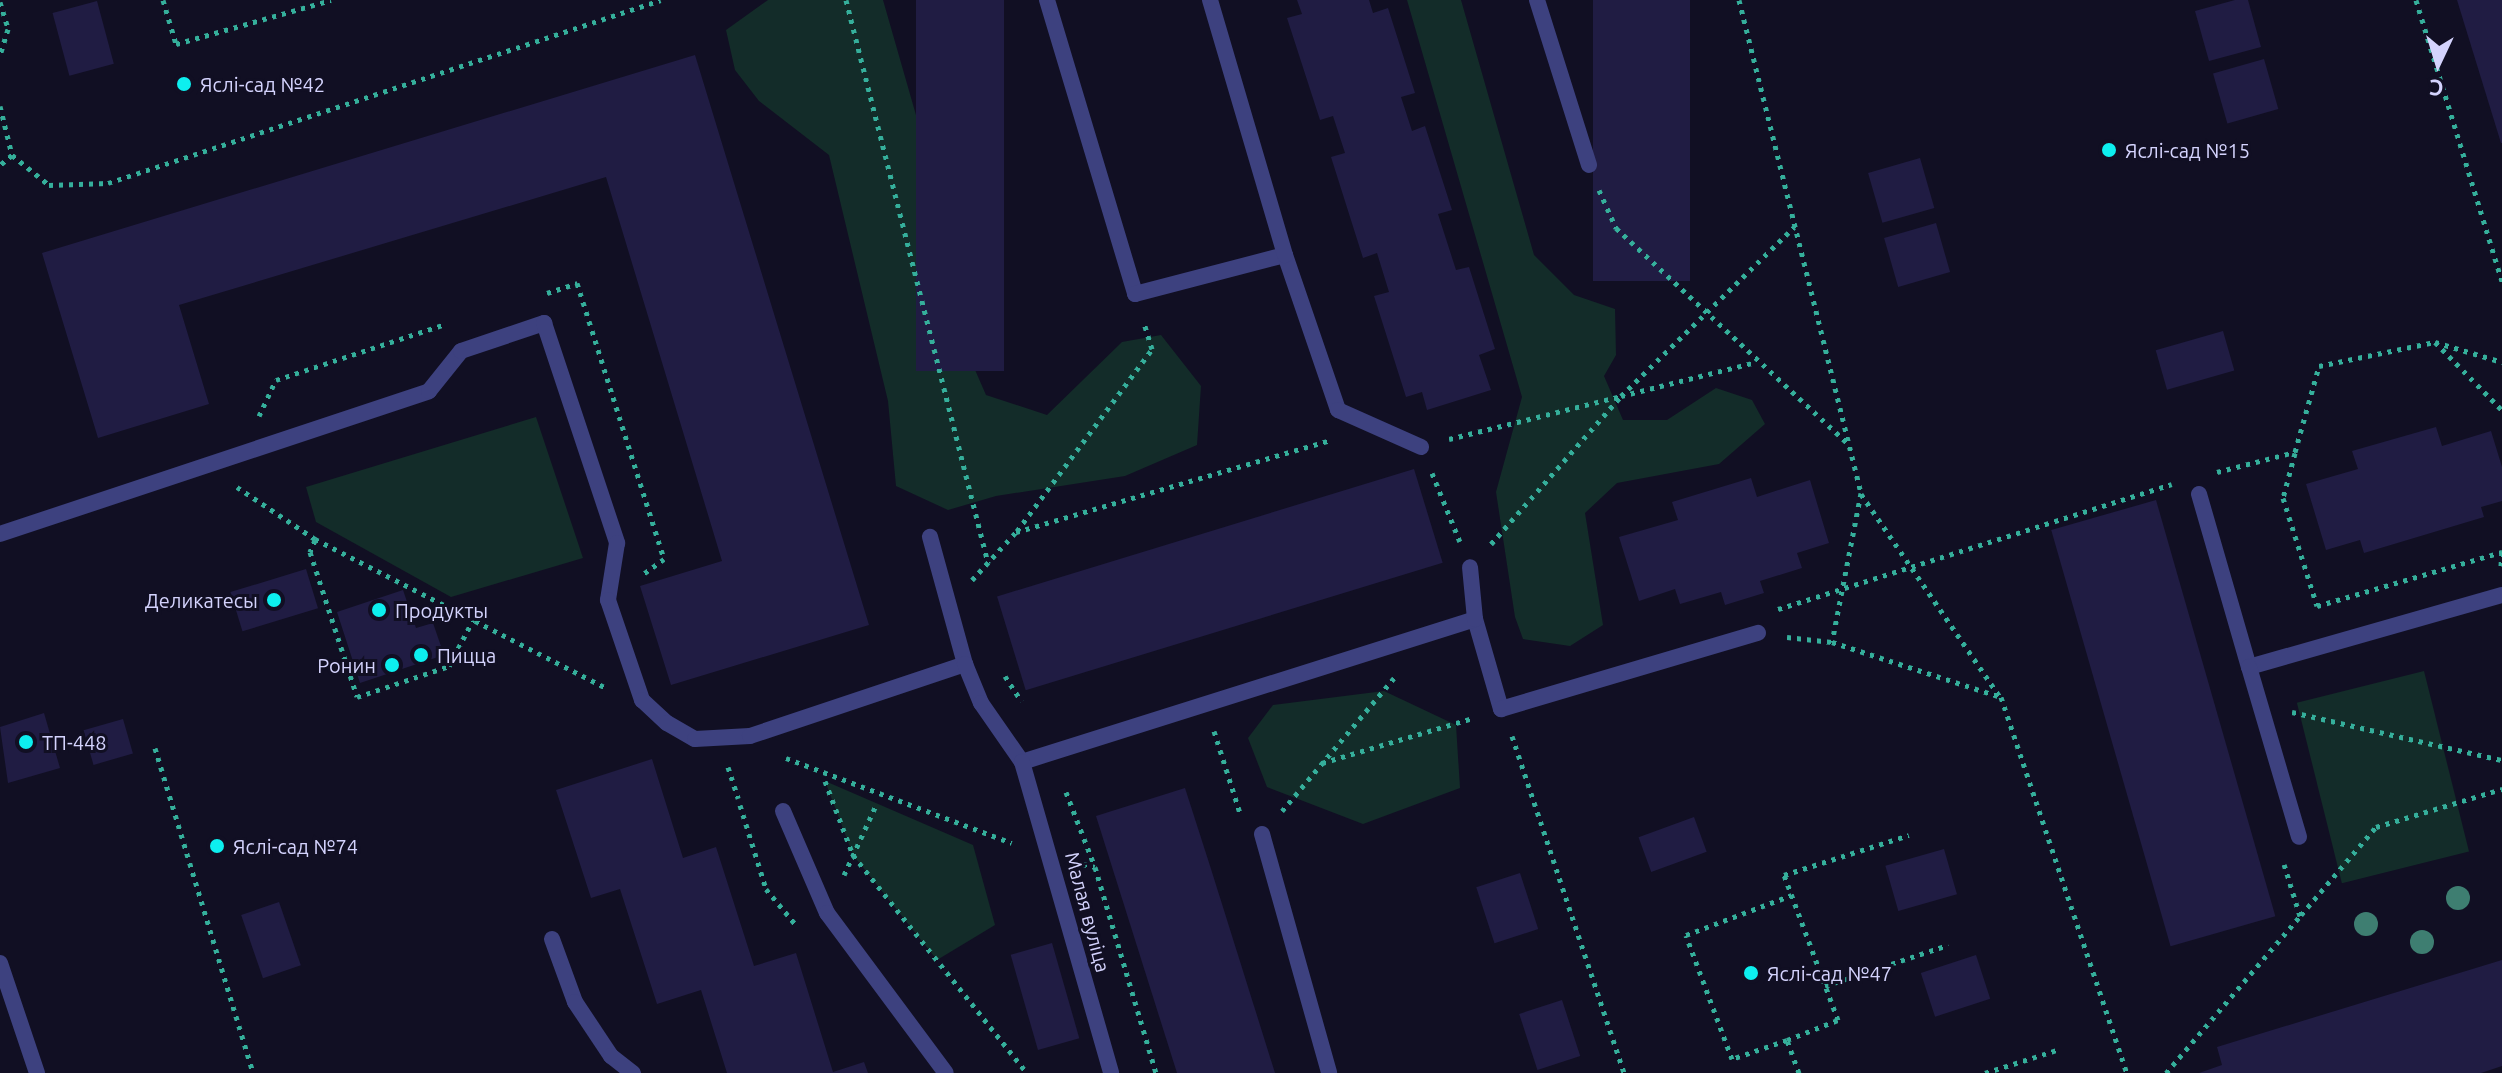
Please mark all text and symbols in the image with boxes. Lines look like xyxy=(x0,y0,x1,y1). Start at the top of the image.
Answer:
north arrow xyxy=(2398,24,2478,104)
place label: Яслі-сад №42 xyxy=(200,72,325,96)
marker: Яслі-сад №42 xyxy=(175,75,193,93)
text: С xyxy=(2428,75,2444,101)
place label: Яслі-сад №15 xyxy=(2125,138,2250,162)
marker: Яслі-сад №15 xyxy=(2100,141,2118,159)
place label: Деликатесы xyxy=(145,588,258,612)
marker: Деликатесы xyxy=(265,591,283,609)
place label: Продукты xyxy=(395,598,488,622)
marker: Продукты xyxy=(370,601,388,619)
place label: Пицца xyxy=(437,643,496,667)
marker: Пицца xyxy=(412,646,430,664)
place label: Ронин xyxy=(317,653,376,677)
marker: Ронин xyxy=(383,656,401,674)
place label: ТП-448 xyxy=(42,730,107,754)
marker: ТП-448 xyxy=(17,733,35,751)
place label: Яслі-сад №74 xyxy=(233,834,358,858)
marker: Яслі-сад №74 xyxy=(208,837,226,855)
street label: Малая вуліца xyxy=(1060,849,1116,975)
place label: Яслі-сад №47 xyxy=(1767,961,1892,985)
marker: Яслі-сад №47 xyxy=(1742,964,1760,982)

